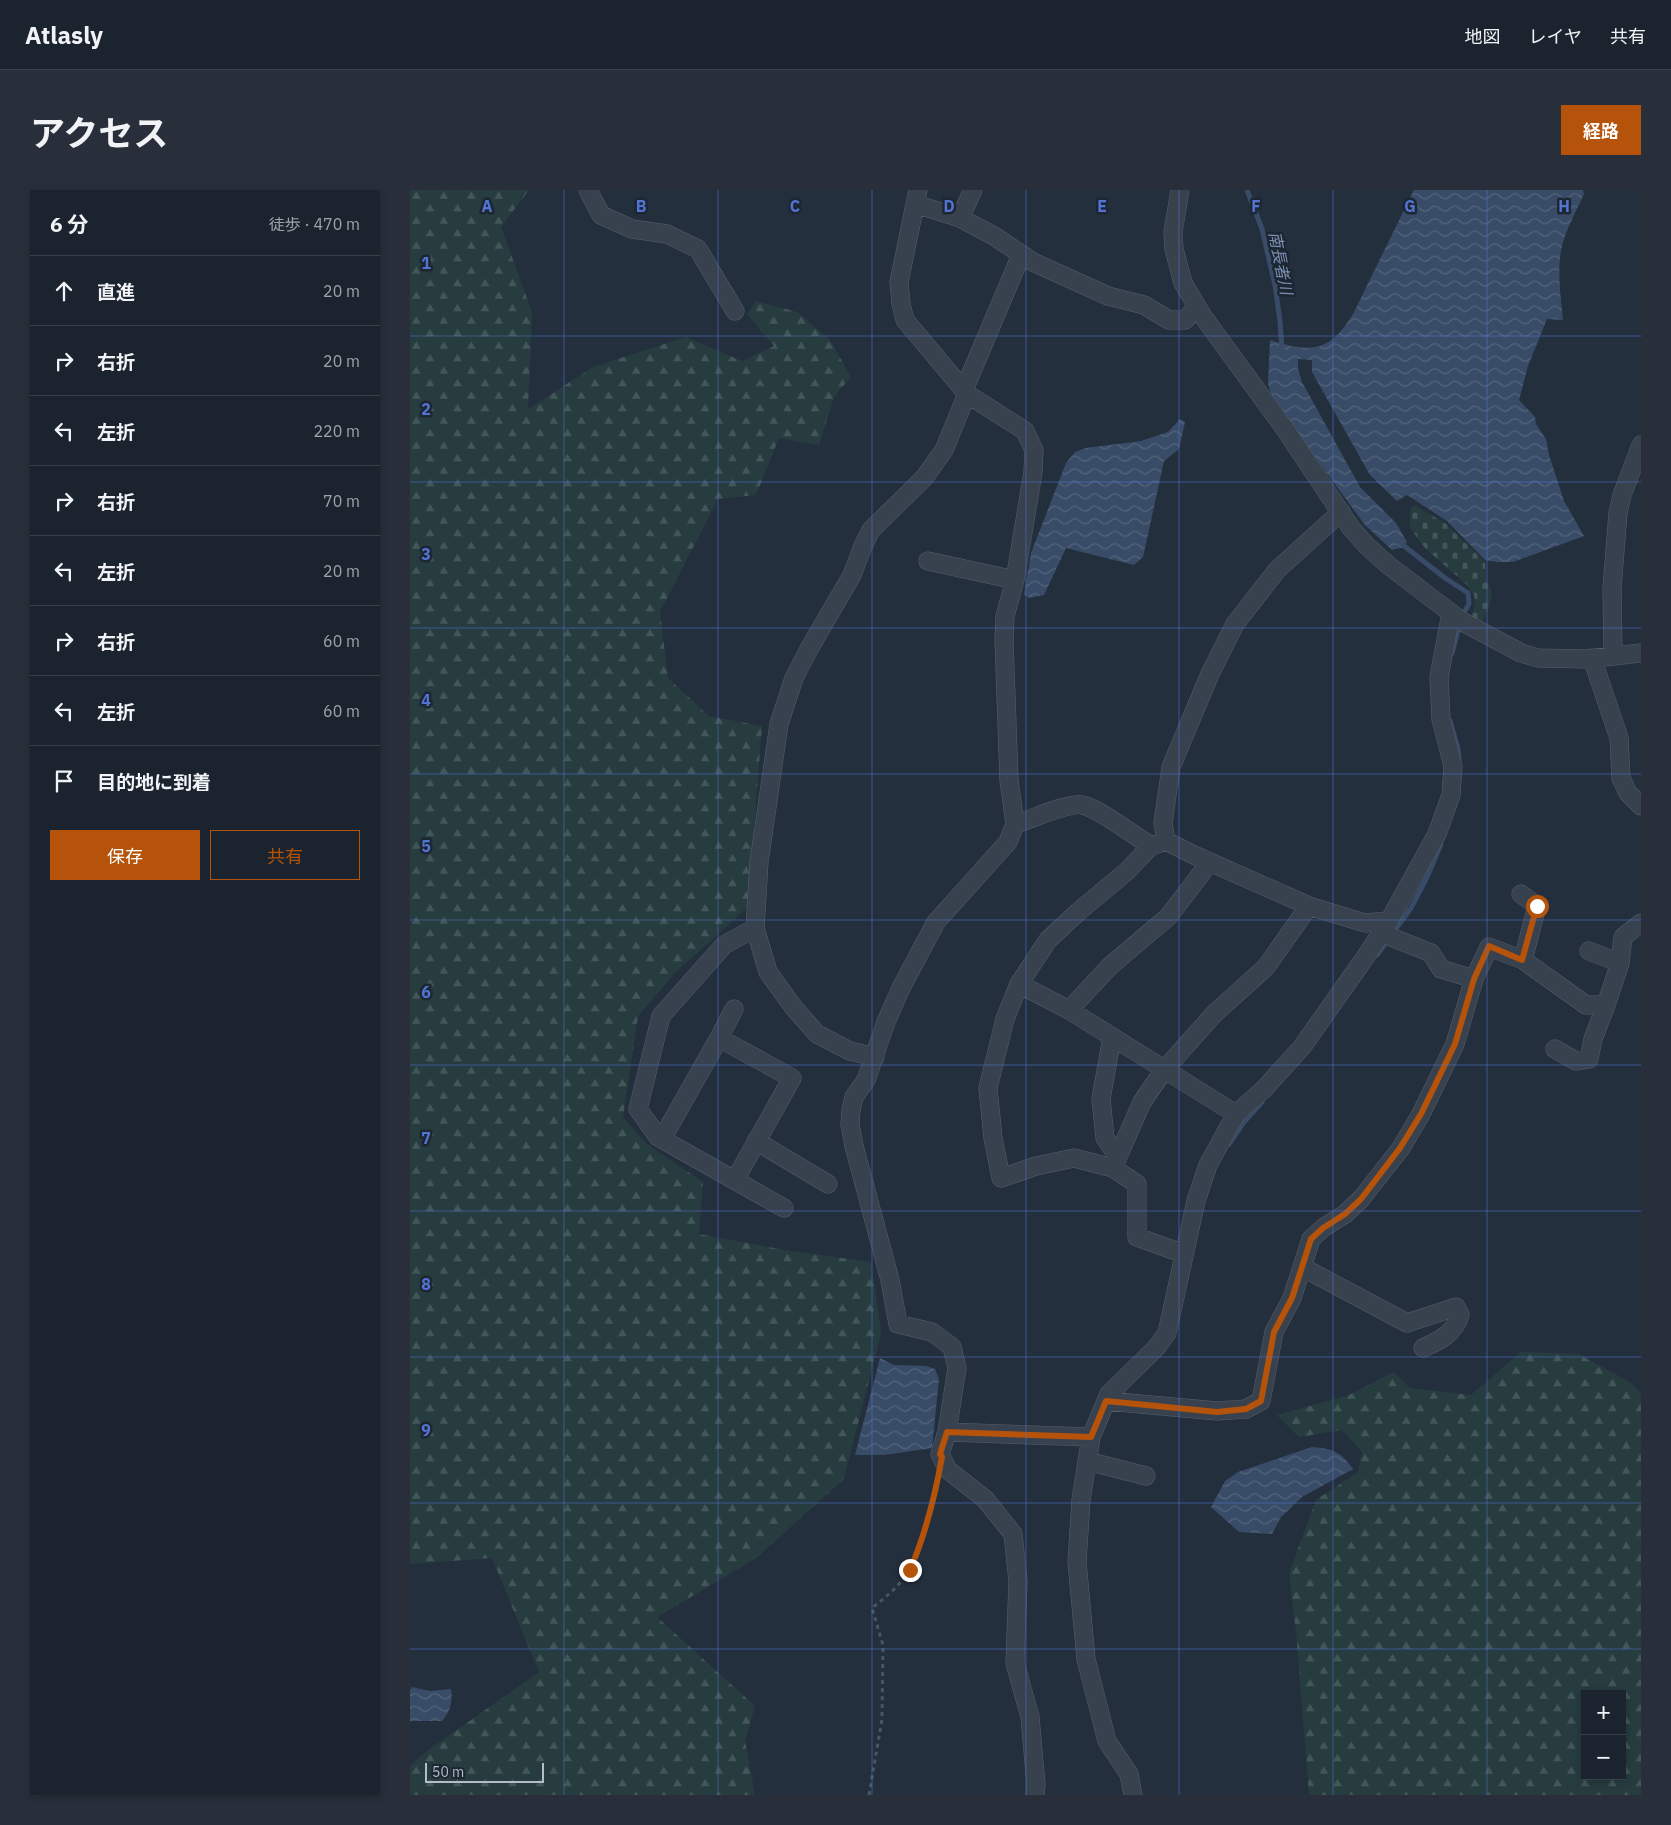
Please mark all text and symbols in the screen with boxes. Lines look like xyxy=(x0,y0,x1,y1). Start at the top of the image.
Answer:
text: Atlasly xyxy=(25,19,103,51)
text: 地図 xyxy=(1465,25,1501,48)
text: レイヤ xyxy=(1529,25,1582,48)
text: 共有 xyxy=(1610,25,1646,48)
button: 経路 xyxy=(1561,105,1641,155)
text: アクセス xyxy=(30,110,168,156)
text: A xyxy=(482,196,493,216)
text: B xyxy=(636,196,647,216)
text: C xyxy=(790,196,800,216)
text: D xyxy=(943,196,955,216)
text: E xyxy=(1097,196,1107,216)
text: F xyxy=(1251,196,1261,216)
text: G xyxy=(1404,196,1416,216)
text: H xyxy=(1558,196,1570,216)
text: 6 分 xyxy=(50,210,89,238)
text: 徒歩 · 470 m xyxy=(269,214,360,234)
water label: 南長者川 xyxy=(1265,230,1297,298)
text: 1 xyxy=(421,253,431,273)
icon: ahead xyxy=(50,277,78,305)
text: 直進 xyxy=(97,280,135,304)
text: 20 m xyxy=(323,281,360,301)
icon: right xyxy=(50,347,78,375)
text: 右折 xyxy=(97,350,135,374)
text: 20 m xyxy=(323,351,360,371)
text: 2 xyxy=(421,399,431,419)
icon: left xyxy=(50,417,78,445)
text: 左折 xyxy=(97,420,135,444)
text: 220 m xyxy=(313,421,360,441)
icon: right xyxy=(50,487,78,515)
text: 右折 xyxy=(97,490,135,514)
text: 70 m xyxy=(323,491,360,511)
text: 3 xyxy=(421,544,431,564)
icon: left xyxy=(50,557,78,585)
text: 左折 xyxy=(97,560,135,584)
text: 20 m xyxy=(323,561,360,581)
icon: right xyxy=(50,627,78,655)
text: 右折 xyxy=(97,630,135,654)
text: 60 m xyxy=(323,631,360,651)
text: 4 xyxy=(421,690,431,710)
icon: left xyxy=(50,697,78,725)
text: 左折 xyxy=(97,700,135,724)
text: 60 m xyxy=(323,701,360,721)
icon: arrive xyxy=(50,767,78,795)
text: 目的地に到着 xyxy=(97,770,211,794)
button: 保存 xyxy=(50,830,200,880)
button: 共有 xyxy=(210,830,360,880)
text: 5 xyxy=(421,836,431,856)
route start xyxy=(1526,895,1549,918)
text: 6 xyxy=(421,982,431,1002)
text: 7 xyxy=(421,1128,431,1148)
text: 8 xyxy=(421,1274,431,1294)
text: 9 xyxy=(421,1420,431,1440)
route end xyxy=(899,1559,922,1582)
map controls xyxy=(1581,1690,1626,1780)
button: + xyxy=(1581,1690,1626,1735)
button: − xyxy=(1581,1735,1626,1780)
scale bar xyxy=(425,1760,544,1783)
text: 50 m xyxy=(432,1763,464,1781)

